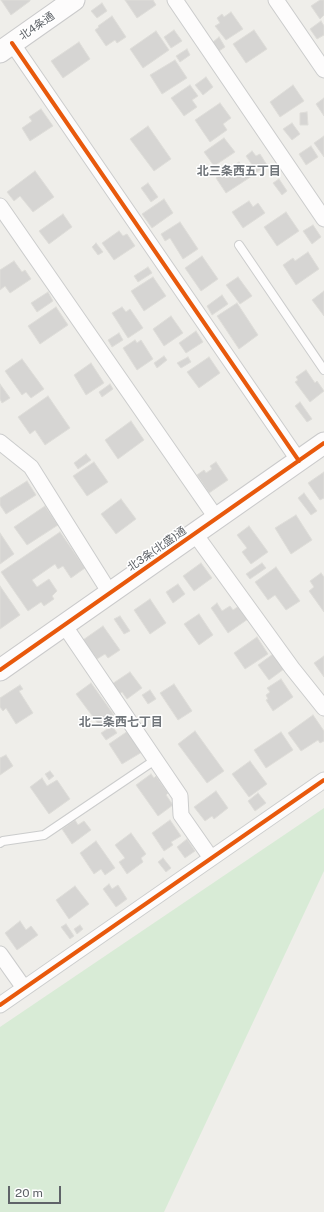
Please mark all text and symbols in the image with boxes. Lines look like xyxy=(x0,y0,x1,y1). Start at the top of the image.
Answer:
street label: 北4条通 xyxy=(17,9,57,43)
district label: 北三条西五丁目 xyxy=(197,164,281,178)
street label: 北3条(北盛)通 xyxy=(125,524,189,574)
district label: 北二条西七丁目 xyxy=(79,715,163,729)
scale bar xyxy=(10,1178,63,1204)
text: 20 m xyxy=(15,1186,43,1200)

